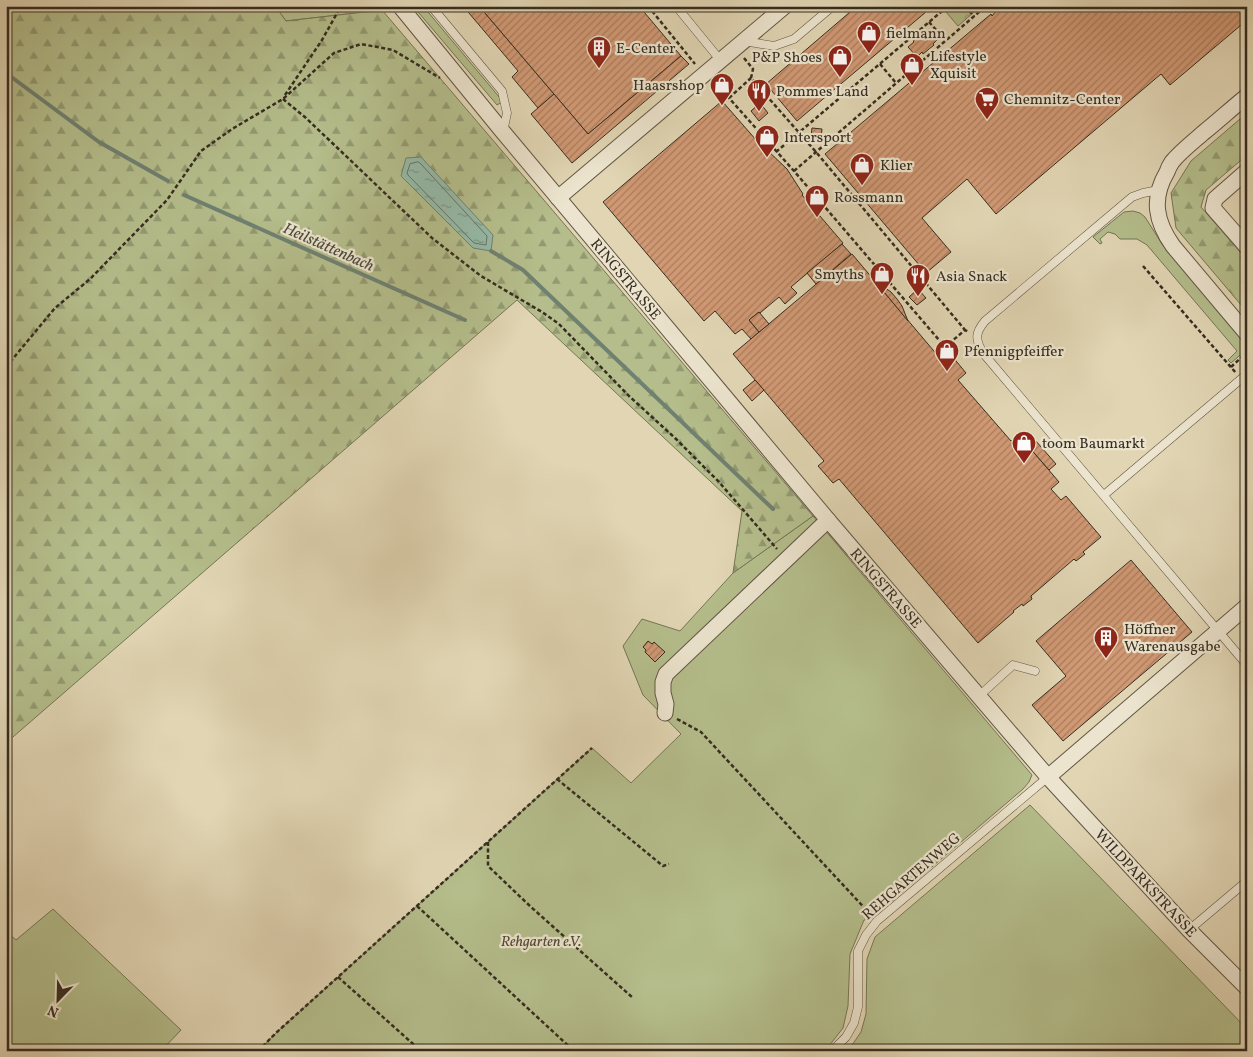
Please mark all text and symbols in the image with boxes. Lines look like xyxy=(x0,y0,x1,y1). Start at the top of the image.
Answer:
shop icon: fielmann xyxy=(856,20,882,54)
place label: fielmann xyxy=(886,24,946,45)
building icon: E-Center xyxy=(586,35,612,69)
place label: E-Center xyxy=(616,39,676,60)
shop icon: P&P Shoes xyxy=(827,44,853,78)
place label: Lifestyle Xquisit xyxy=(930,47,987,85)
place label: P&P Shoes xyxy=(752,48,822,69)
shop icon: Lifestyle Xquisit xyxy=(899,52,925,86)
shop icon: Haasrshop xyxy=(709,72,735,106)
place label: Haasrshop xyxy=(633,76,704,97)
restaurant icon: Pommes Land xyxy=(746,78,772,112)
place label: Pommes Land xyxy=(776,82,869,103)
supermarket icon: Chemnitz-Center xyxy=(974,86,1000,120)
place label: Chemnitz-Center xyxy=(1004,90,1120,111)
shop icon: Intersport xyxy=(754,124,780,158)
place label: Intersport xyxy=(784,128,851,149)
shop icon: Klier xyxy=(849,152,875,186)
place label: Klier xyxy=(880,156,913,177)
shop icon: Rossmann xyxy=(804,184,830,218)
place label: Rossmann xyxy=(834,188,903,209)
water label: Heilstättenbach xyxy=(279,218,377,278)
street label: RINGSTRASSE xyxy=(585,235,665,325)
shop icon: Smyths xyxy=(869,261,895,295)
restaurant icon: Asia Snack xyxy=(905,263,931,297)
place label: Smyths xyxy=(814,265,864,286)
place label: Asia Snack xyxy=(936,267,1007,288)
shop icon: Pfennigpfeiffer xyxy=(934,338,960,372)
place label: Pfennigpfeiffer xyxy=(964,342,1064,363)
shop icon: toom Baumarkt xyxy=(1011,430,1037,464)
place label: toom Baumarkt xyxy=(1042,434,1145,455)
street label: RINGSTRASSE xyxy=(844,544,926,634)
place label: Höffner Warenausgabe xyxy=(1124,620,1221,658)
building icon: Höffner Warenausgabe xyxy=(1093,625,1119,659)
street label: WILDPARKSTRASSE xyxy=(1089,825,1201,943)
street label: REHGARTENWEG xyxy=(858,828,966,926)
park label: Rehgarten e.V. xyxy=(501,932,581,953)
north arrow xyxy=(32,974,82,1024)
text: N xyxy=(45,1000,62,1021)

